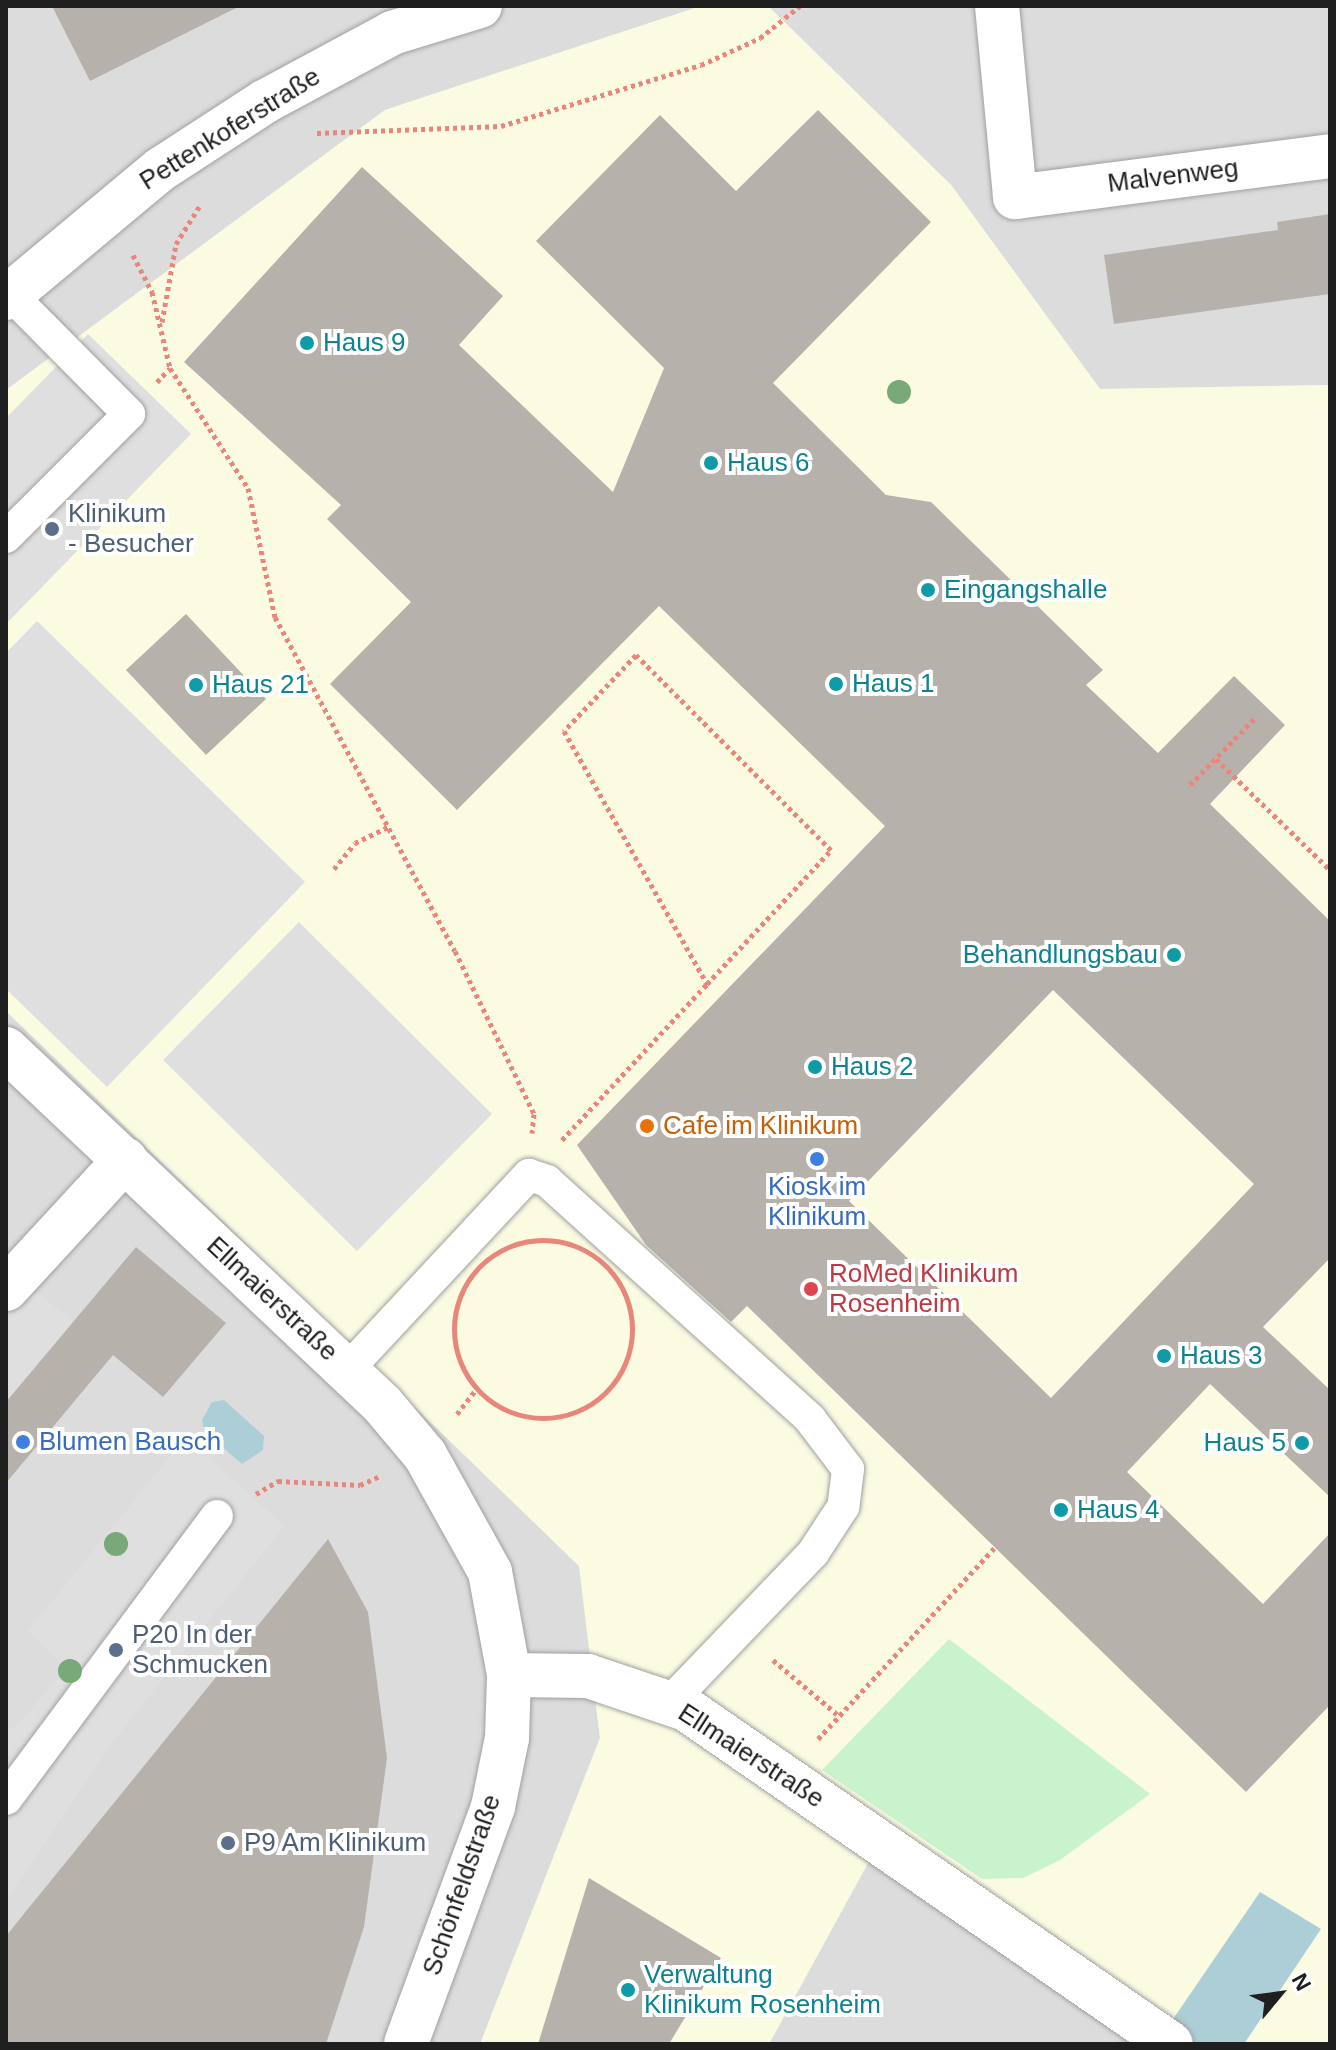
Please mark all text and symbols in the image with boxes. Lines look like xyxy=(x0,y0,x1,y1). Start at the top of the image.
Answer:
street label: Pettenkoferstraße xyxy=(134,61,326,197)
street label: Malvenweg xyxy=(1106,153,1240,199)
place label: Haus 9 xyxy=(323,327,405,359)
marker: Haus 9 xyxy=(298,334,316,352)
place label: Haus 6 xyxy=(727,447,809,479)
marker: Haus 6 xyxy=(702,454,720,472)
place label: Klinikum - Besucher xyxy=(68,498,194,560)
marker: Klinikum - Besucher xyxy=(43,520,61,538)
place label: Eingangshalle xyxy=(944,574,1107,606)
marker: Eingangshalle xyxy=(919,581,937,599)
place label: Haus 1 xyxy=(852,668,934,700)
place label: Haus 21 xyxy=(212,669,309,701)
marker: Haus 1 xyxy=(827,675,845,693)
marker: Haus 21 xyxy=(187,676,205,694)
place label: Behandlungsbau xyxy=(963,939,1158,971)
marker: Behandlungsbau xyxy=(1165,946,1183,964)
place label: Haus 2 xyxy=(831,1051,913,1083)
marker: Haus 2 xyxy=(806,1058,824,1076)
place label: Cafe im Klinikum xyxy=(663,1110,858,1142)
marker: Cafe im Klinikum xyxy=(638,1117,656,1135)
marker: Kiosk im Klinikum xyxy=(808,1150,826,1168)
place label: Kiosk im Klinikum xyxy=(768,1171,866,1232)
street label: Ellmaierstraße xyxy=(200,1230,344,1368)
place label: RoMed Klinikum Rosenheim xyxy=(829,1258,1018,1320)
marker: RoMed Klinikum Rosenheim xyxy=(800,1278,822,1300)
place label: Haus 3 xyxy=(1180,1340,1262,1372)
marker: Haus 3 xyxy=(1155,1347,1173,1365)
place label: Blumen Bausch xyxy=(39,1426,221,1458)
place label: Haus 5 xyxy=(1204,1427,1286,1459)
marker: Blumen Bausch xyxy=(14,1433,32,1451)
marker: Haus 5 xyxy=(1293,1434,1311,1452)
place label: Haus 4 xyxy=(1077,1494,1159,1526)
marker: Haus 4 xyxy=(1052,1501,1070,1519)
place label: P20 In der Schmucken xyxy=(132,1619,268,1680)
marker: P20 In der Schmucken xyxy=(107,1641,125,1659)
street label: Ellmaierstraße xyxy=(672,1697,830,1815)
street label: Schönfeldstraße xyxy=(416,1790,508,1980)
place label: P9 Am Klinikum xyxy=(244,1827,427,1859)
marker: P9 Am Klinikum xyxy=(219,1834,237,1852)
north arrow xyxy=(1240,1954,1320,2034)
place label: Verwaltung Klinikum Rosenheim xyxy=(644,1959,881,2020)
text: N xyxy=(1287,1969,1316,1995)
marker: Verwaltung Klinikum Rosenheim xyxy=(619,1981,637,1999)

